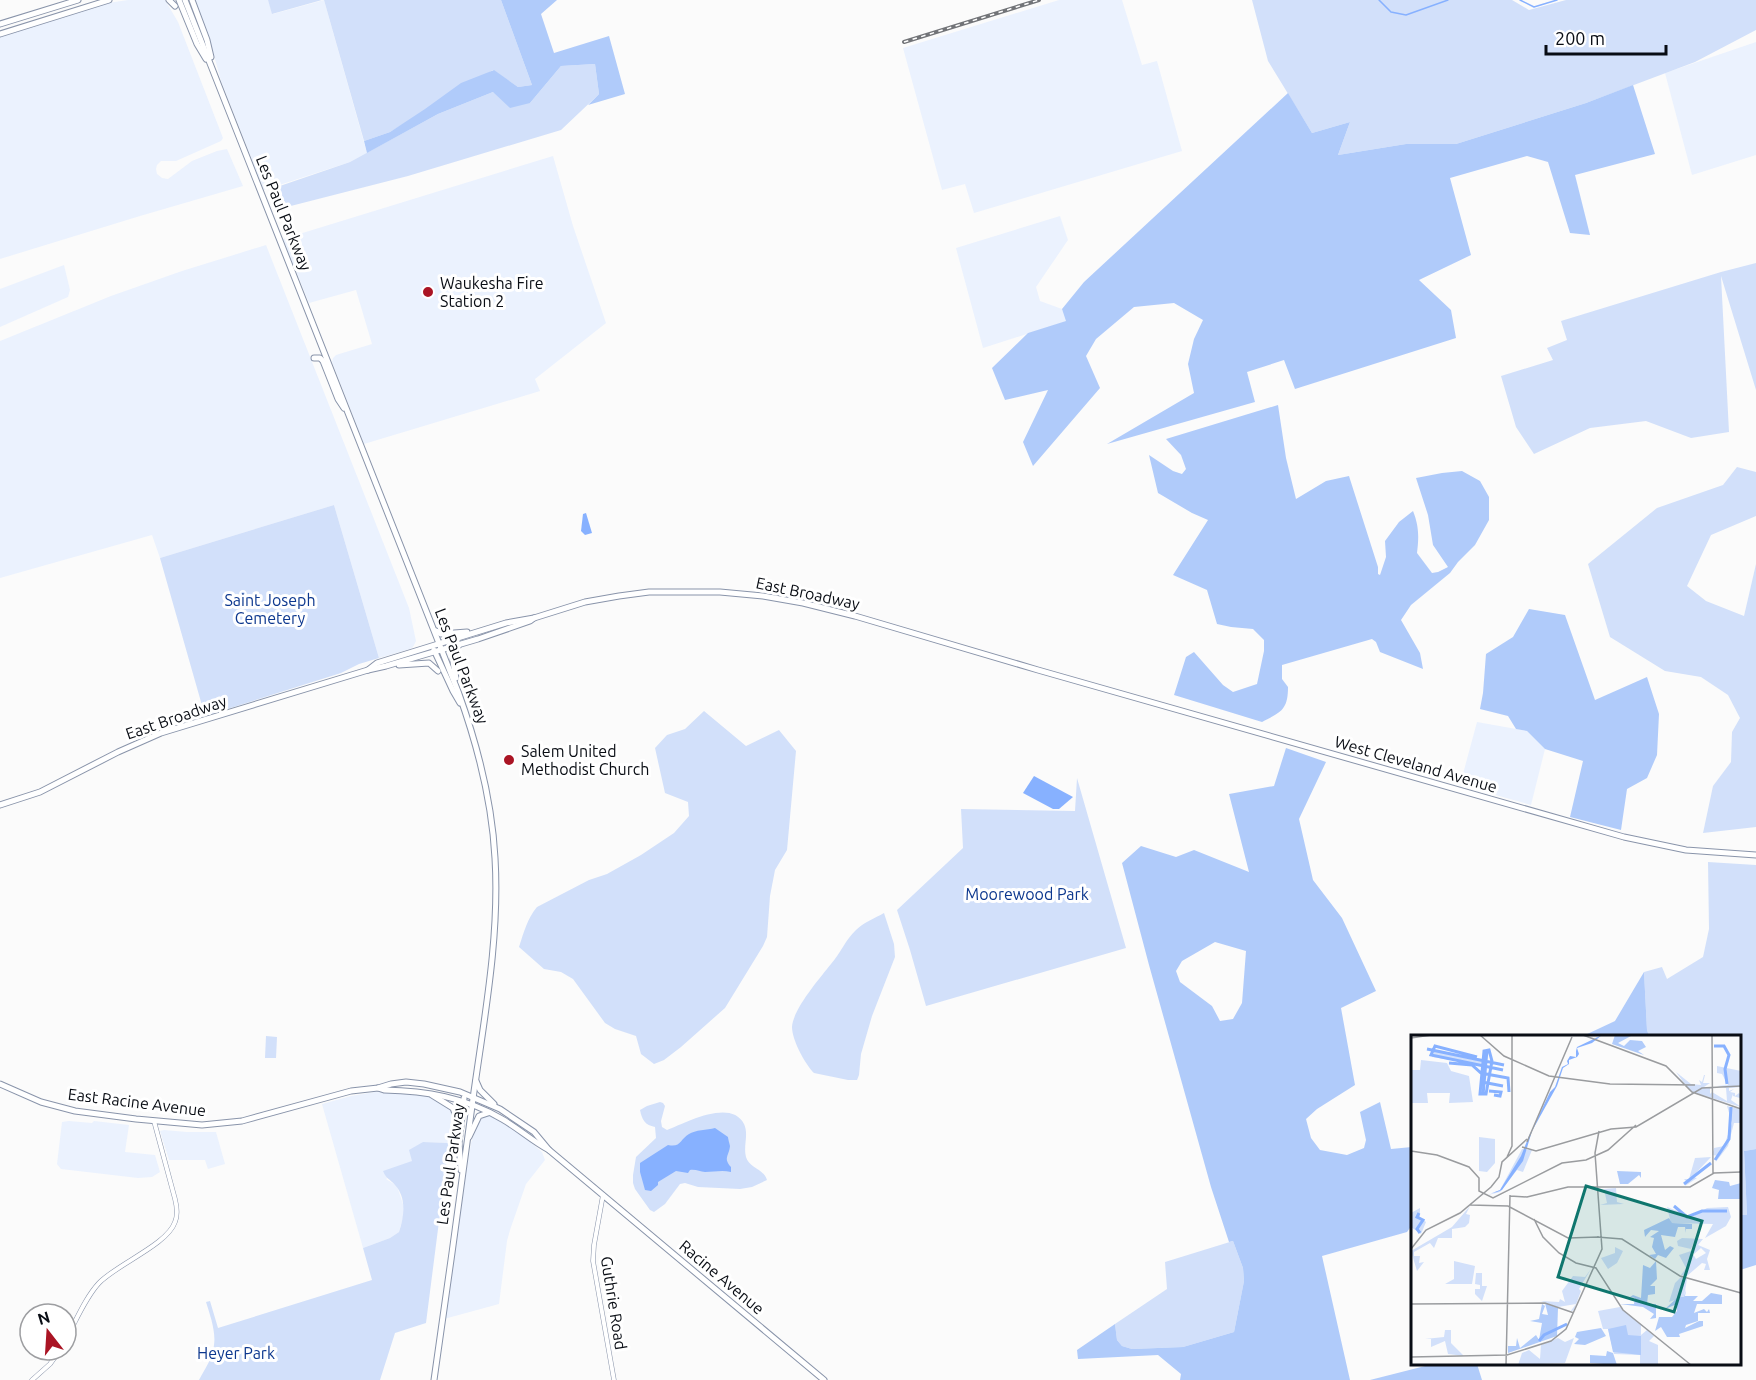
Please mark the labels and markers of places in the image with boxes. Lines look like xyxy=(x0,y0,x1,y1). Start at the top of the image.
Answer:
place label: Waukesha Fire Station 2 xyxy=(440,274,544,310)
marker: Waukesha Fire Station 2 xyxy=(421,285,435,299)
place label: Salem United Methodist Church xyxy=(521,742,649,778)
marker: Salem United Methodist Church xyxy=(502,753,516,767)

